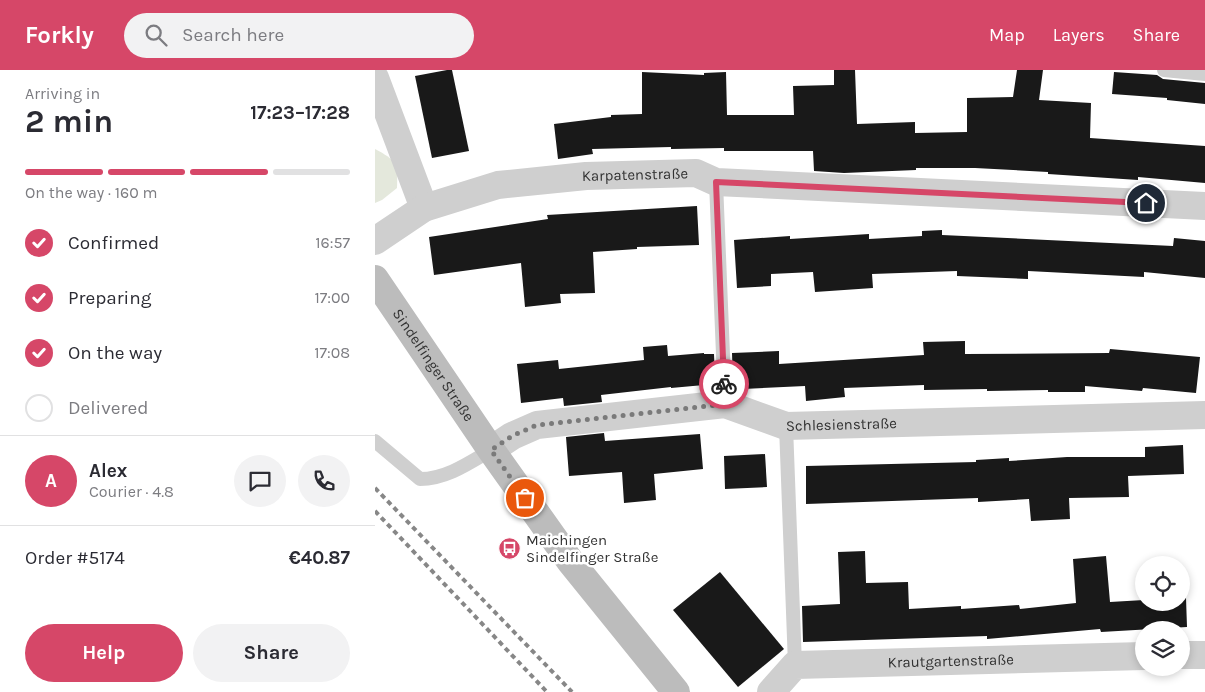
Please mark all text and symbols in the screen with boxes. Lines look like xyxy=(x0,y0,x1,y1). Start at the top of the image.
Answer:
search box xyxy=(124,13,474,58)
text: Forkly xyxy=(25,21,94,49)
icon: search xyxy=(142,21,170,49)
text: Search here xyxy=(182,24,284,46)
text: Map xyxy=(989,24,1025,46)
text: Layers xyxy=(1053,24,1105,46)
text: Share xyxy=(1133,24,1180,46)
text: Arriving in xyxy=(25,84,100,103)
text: 17:23–17:28 xyxy=(250,102,350,124)
text: 2 min xyxy=(25,103,113,140)
street label: Karpatenstraße xyxy=(582,164,688,185)
pin xyxy=(1125,182,1167,224)
text: On the way · 160 m xyxy=(25,183,158,202)
icon: home xyxy=(1132,189,1160,217)
icon: check xyxy=(25,229,53,257)
text: Confirmed xyxy=(68,232,159,254)
text: 16:57 xyxy=(315,233,350,252)
icon: check xyxy=(25,284,53,312)
text: Preparing xyxy=(68,287,151,309)
text: 17:00 xyxy=(315,288,350,307)
street label: Sindelfinger Straße xyxy=(389,305,478,425)
icon: check xyxy=(25,339,53,367)
text: On the way xyxy=(68,342,162,364)
text: 17:08 xyxy=(314,343,350,362)
courier xyxy=(699,359,749,409)
icon: bike xyxy=(710,370,738,398)
text: Delivered xyxy=(68,397,148,419)
street label: Schlesienstraße xyxy=(786,414,897,435)
button: chat xyxy=(234,455,286,507)
button: phone xyxy=(298,455,350,507)
text: Alex xyxy=(89,460,127,482)
text: A xyxy=(45,470,57,492)
pin xyxy=(504,477,546,519)
text: Courier · 4.8 xyxy=(89,482,174,501)
icon: bag xyxy=(511,484,539,512)
place label: Maichingen Sindelfinger Straße xyxy=(526,531,659,566)
bus stop icon: Maichingen Sindelfinger Straße xyxy=(498,537,522,561)
text: Order #5174 xyxy=(25,547,125,569)
text: €40.87 xyxy=(289,547,350,569)
map controls xyxy=(1135,556,1190,676)
button: locate xyxy=(1135,556,1190,611)
button: layers xyxy=(1135,621,1190,676)
button: Help xyxy=(25,624,183,682)
button: Share xyxy=(193,624,350,682)
street label: Krautgartenstraße xyxy=(887,650,1014,672)

